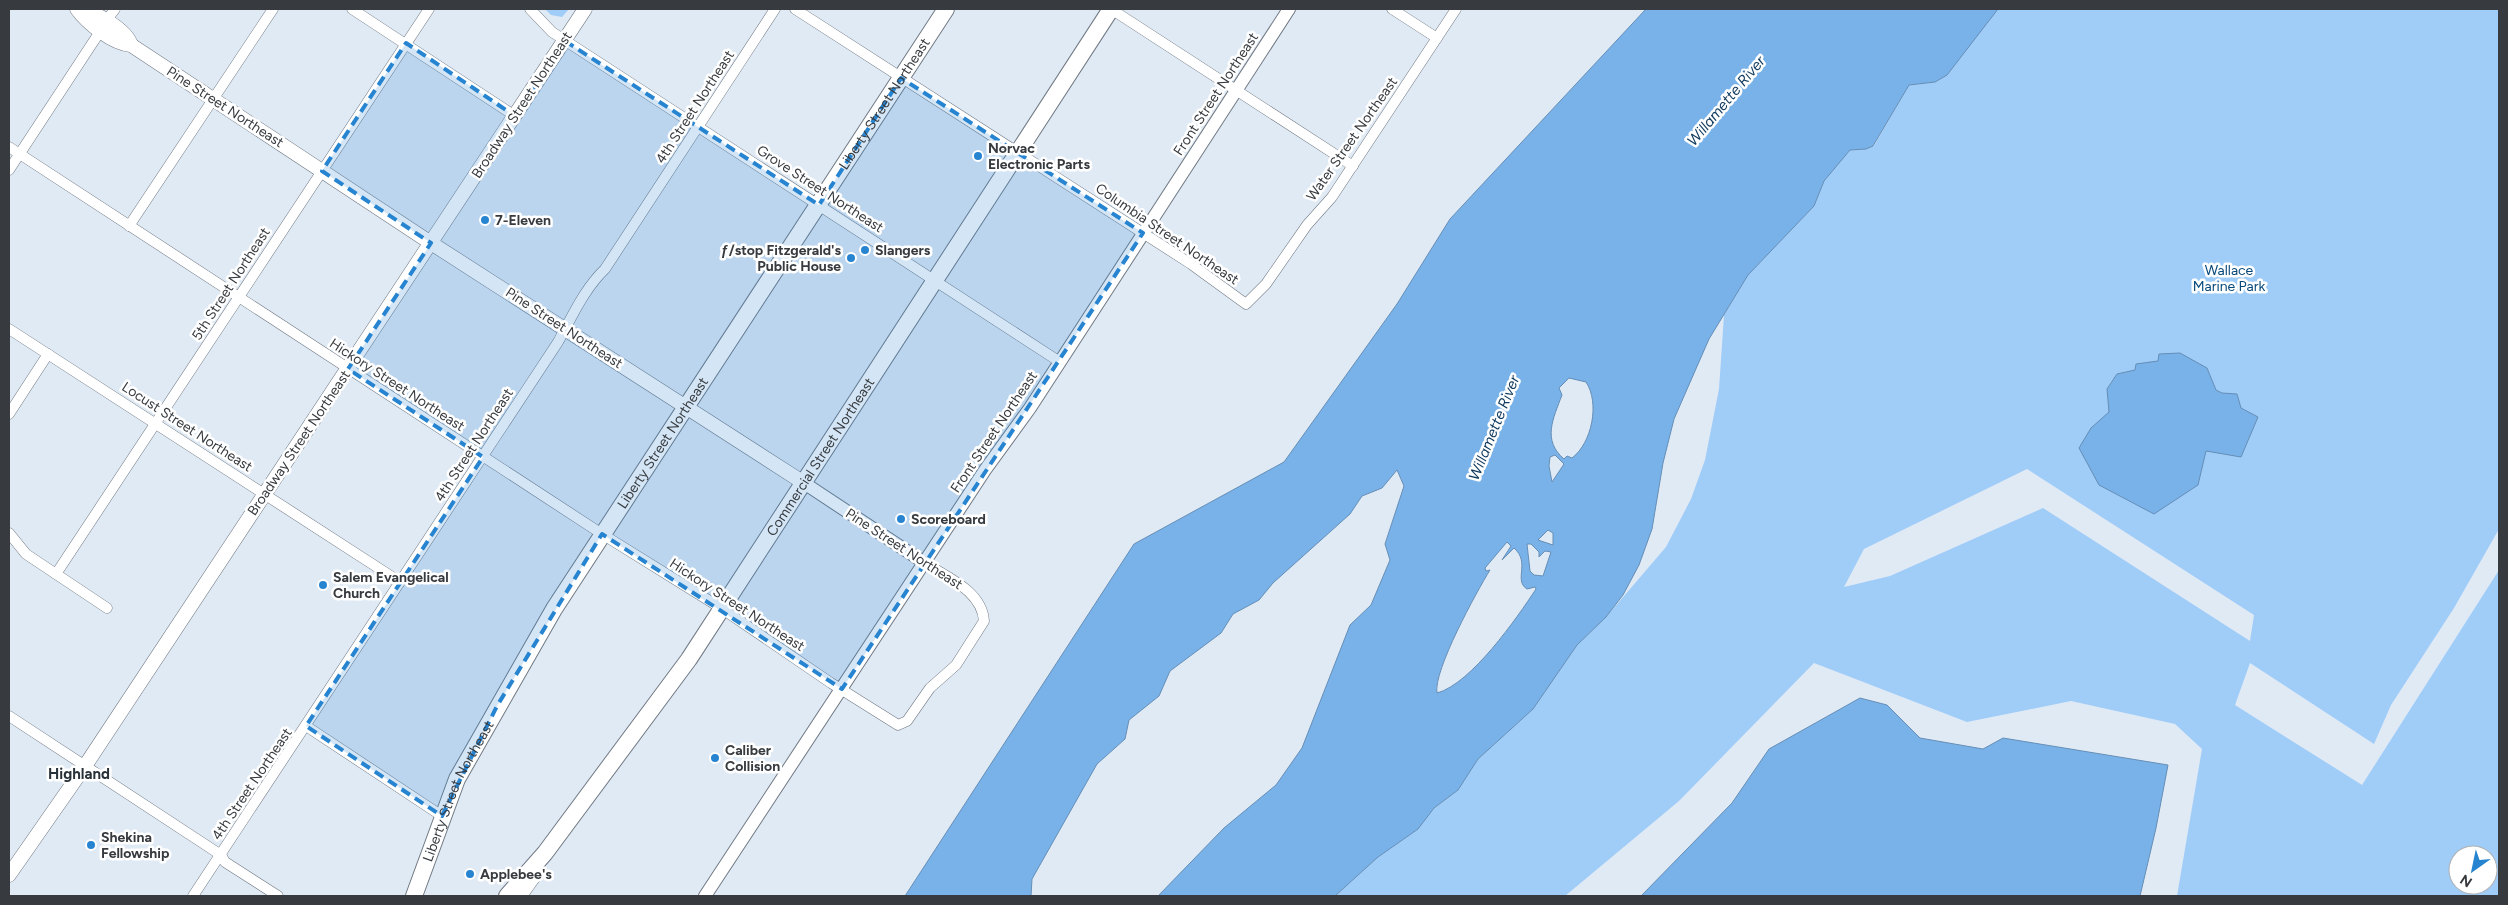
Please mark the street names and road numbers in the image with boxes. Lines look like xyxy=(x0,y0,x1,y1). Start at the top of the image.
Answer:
street label: Broadway Street Northeast xyxy=(468,28,576,182)
street label: Front Street Northeast xyxy=(1170,29,1262,159)
street label: Liberty Street Northeast xyxy=(835,35,933,173)
street label: 4th Street Northeast xyxy=(652,47,738,167)
street label: Pine Street Northeast xyxy=(163,63,287,151)
street label: Water Street Northeast xyxy=(1303,74,1401,204)
street label: Grove Street Northeast xyxy=(753,142,887,236)
street label: Columbia Street Northeast xyxy=(1092,180,1242,288)
street label: 5th Street Northeast xyxy=(188,225,274,343)
street label: Pine Street Northeast xyxy=(502,284,626,372)
street label: Hickory Street Northeast xyxy=(326,335,468,435)
street label: Broadway Street Northeast xyxy=(244,367,354,519)
street label: Front Street Northeast xyxy=(947,368,1041,496)
street label: Liberty Street Northeast xyxy=(614,374,712,512)
street label: Commercial Street Northeast xyxy=(763,375,878,539)
street label: Locust Street Northeast xyxy=(119,378,255,476)
street label: 4th Street Northeast xyxy=(431,385,517,505)
street label: Pine Street Northeast xyxy=(842,505,966,593)
street label: Hickory Street Northeast xyxy=(666,555,808,655)
street label: Liberty Street Northeast xyxy=(419,717,497,864)
street label: 4th Street Northeast xyxy=(208,725,296,843)

